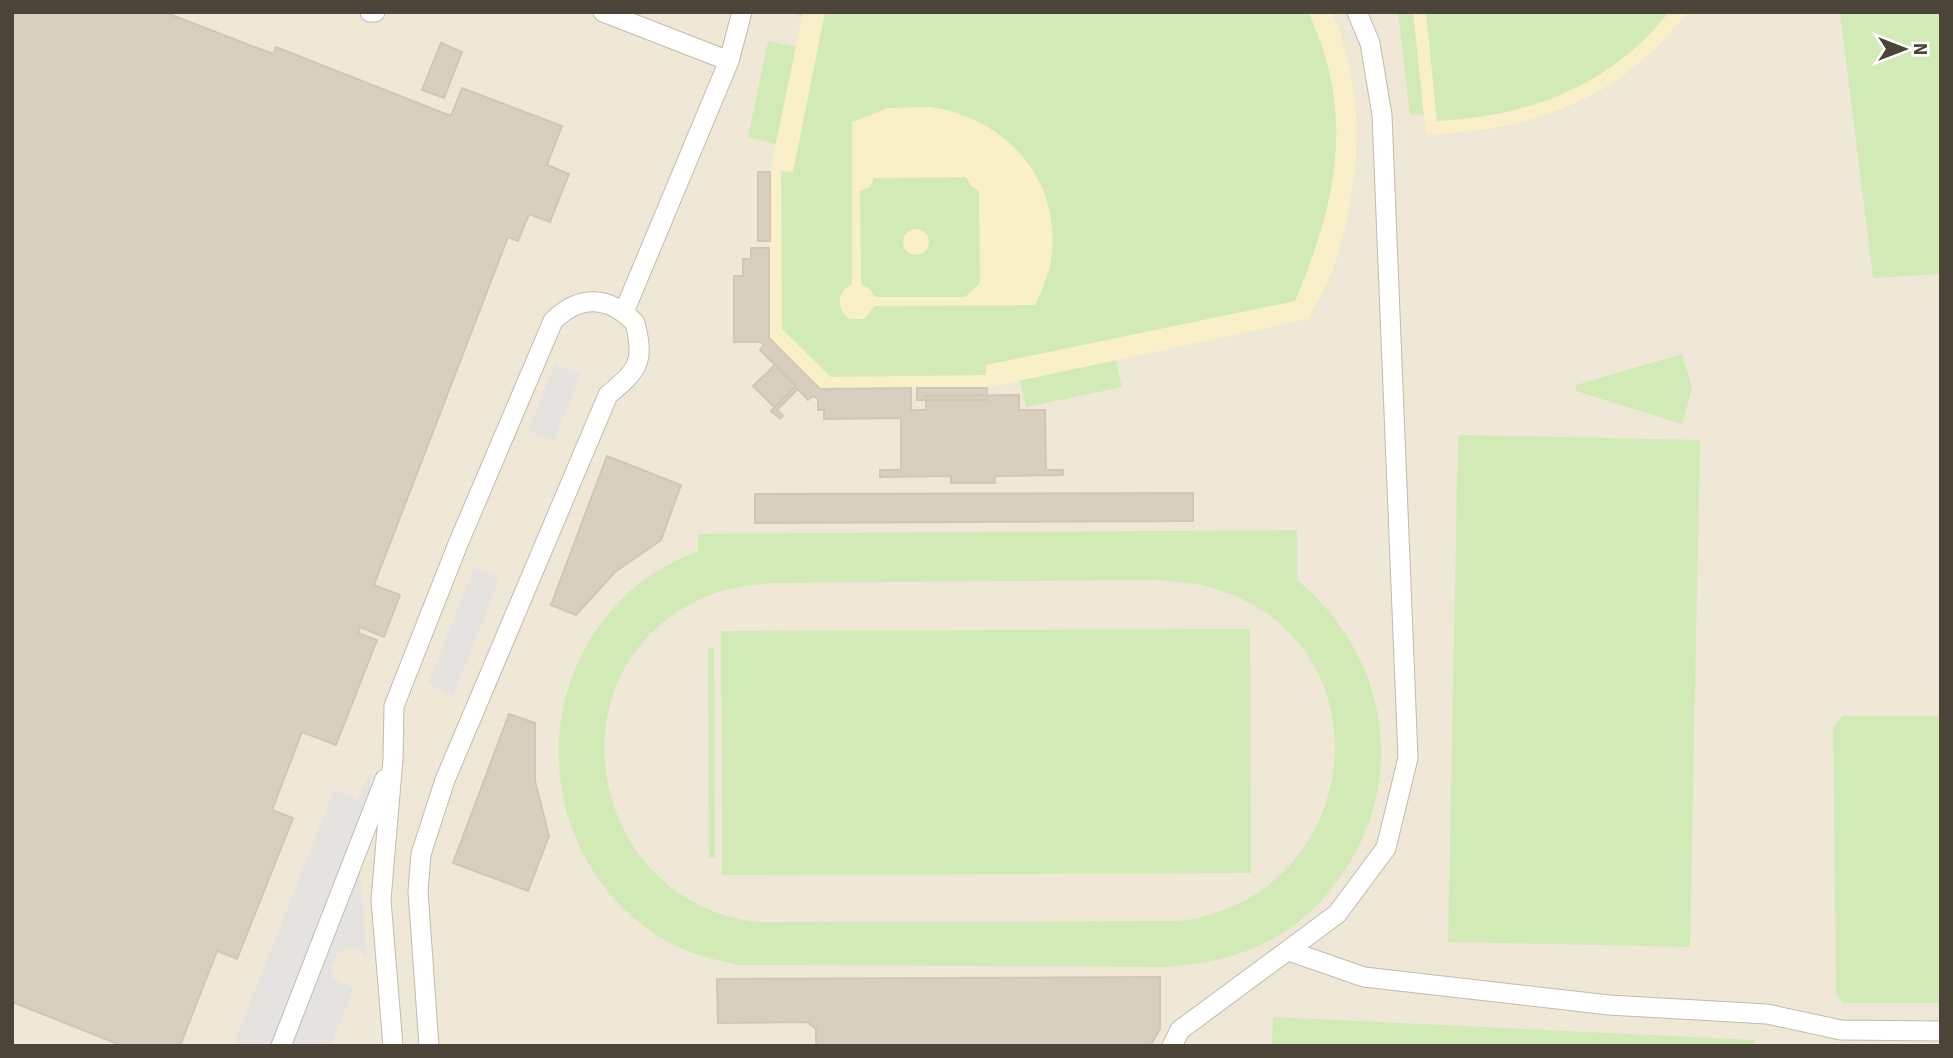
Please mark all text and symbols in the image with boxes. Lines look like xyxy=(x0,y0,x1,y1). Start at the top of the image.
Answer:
north arrow xyxy=(1869,14,1939,84)
text: N xyxy=(1906,43,1933,55)

